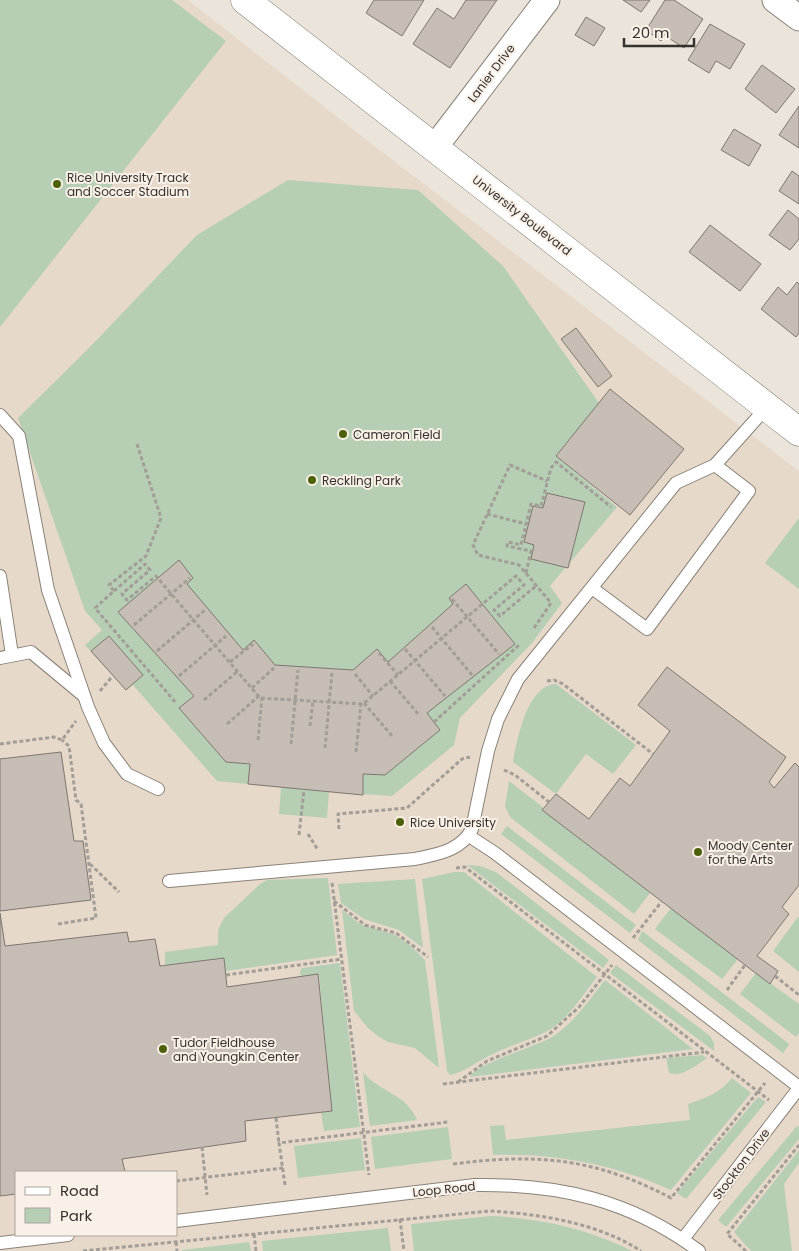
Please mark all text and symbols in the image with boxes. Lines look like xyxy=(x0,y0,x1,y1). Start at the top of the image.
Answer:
scale bar xyxy=(624,15,694,47)
text: 20 m xyxy=(632,22,670,43)
street label: Lanier Drive xyxy=(463,40,519,106)
place label: Rice University Track and Soccer Stadium xyxy=(67,169,189,200)
street label: University Boulevard xyxy=(469,171,575,259)
marker: Rice University Track and Soccer Stadium xyxy=(51,178,63,190)
place label: Cameron Field xyxy=(353,426,441,443)
marker: Cameron Field xyxy=(337,428,349,440)
place label: Reckling Park xyxy=(322,472,402,489)
marker: Reckling Park xyxy=(306,474,318,486)
place label: Rice University xyxy=(410,814,496,831)
marker: Rice University xyxy=(394,816,406,828)
place label: Moody Center for the Arts xyxy=(708,837,793,868)
marker: Moody Center for the Arts xyxy=(692,846,704,858)
place label: Tudor Fieldhouse and Youngkin Center xyxy=(173,1034,299,1065)
marker: Tudor Fieldhouse and Youngkin Center xyxy=(157,1043,169,1055)
street label: Stockton Drive xyxy=(708,1125,774,1203)
legend xyxy=(15,1171,178,1236)
street label: Loop Road xyxy=(412,1177,476,1201)
text: Road xyxy=(60,1180,99,1201)
text: Park xyxy=(60,1205,92,1226)

